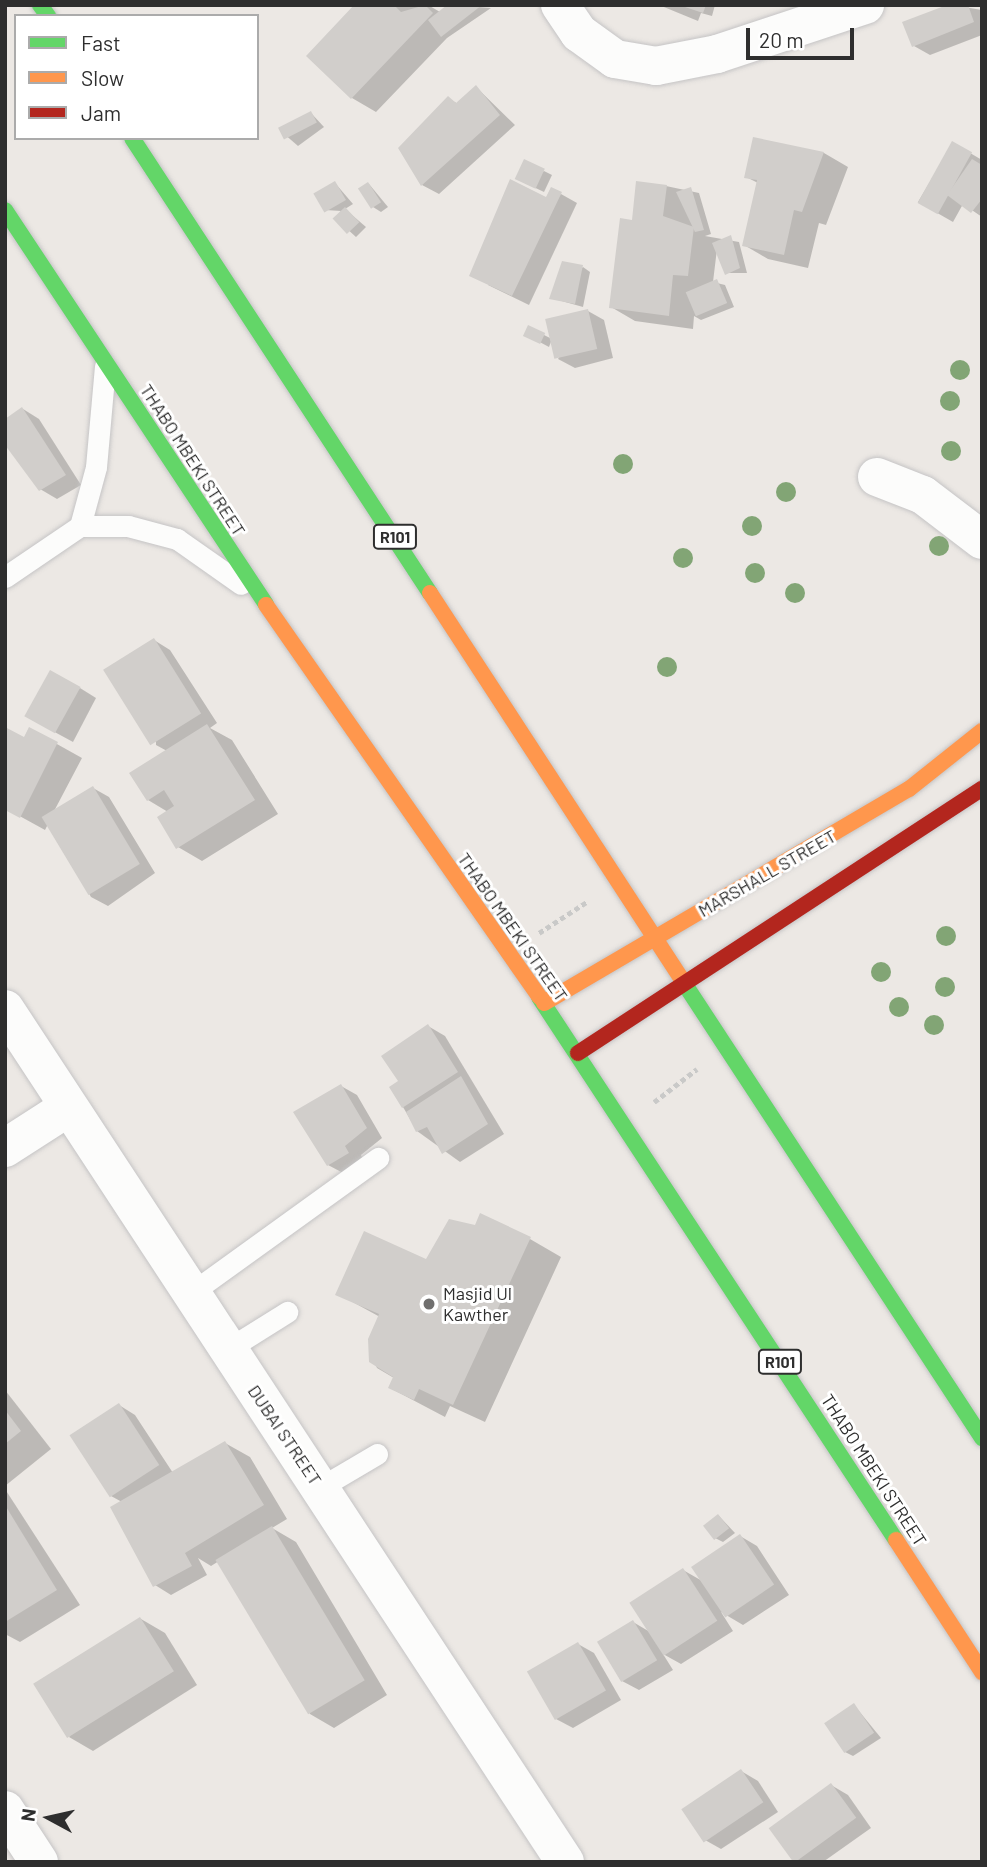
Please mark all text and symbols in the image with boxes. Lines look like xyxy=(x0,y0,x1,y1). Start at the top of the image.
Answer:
legend xyxy=(14,14,259,140)
scale bar xyxy=(749,14,858,58)
text: 20 m xyxy=(759,27,804,52)
text: Fast xyxy=(81,30,121,55)
text: Slow xyxy=(81,65,124,90)
text: Jam xyxy=(81,100,121,125)
street label: THABO MBEKI STREET xyxy=(136,380,250,540)
road number: R101 xyxy=(372,524,418,550)
street label: MARSHALL STREET xyxy=(694,825,840,921)
street label: THABO MBEKI STREET xyxy=(453,848,573,1006)
place label: Masjid Ul Kawther xyxy=(443,1283,512,1326)
marker: Masjid Ul Kawther xyxy=(421,1296,437,1312)
road number: R101 xyxy=(757,1350,803,1374)
street label: DUBAI STREET xyxy=(244,1381,326,1489)
street label: THABO MBEKI STREET xyxy=(817,1390,931,1550)
north arrow xyxy=(14,1783,84,1853)
text: N xyxy=(15,1807,40,1823)

